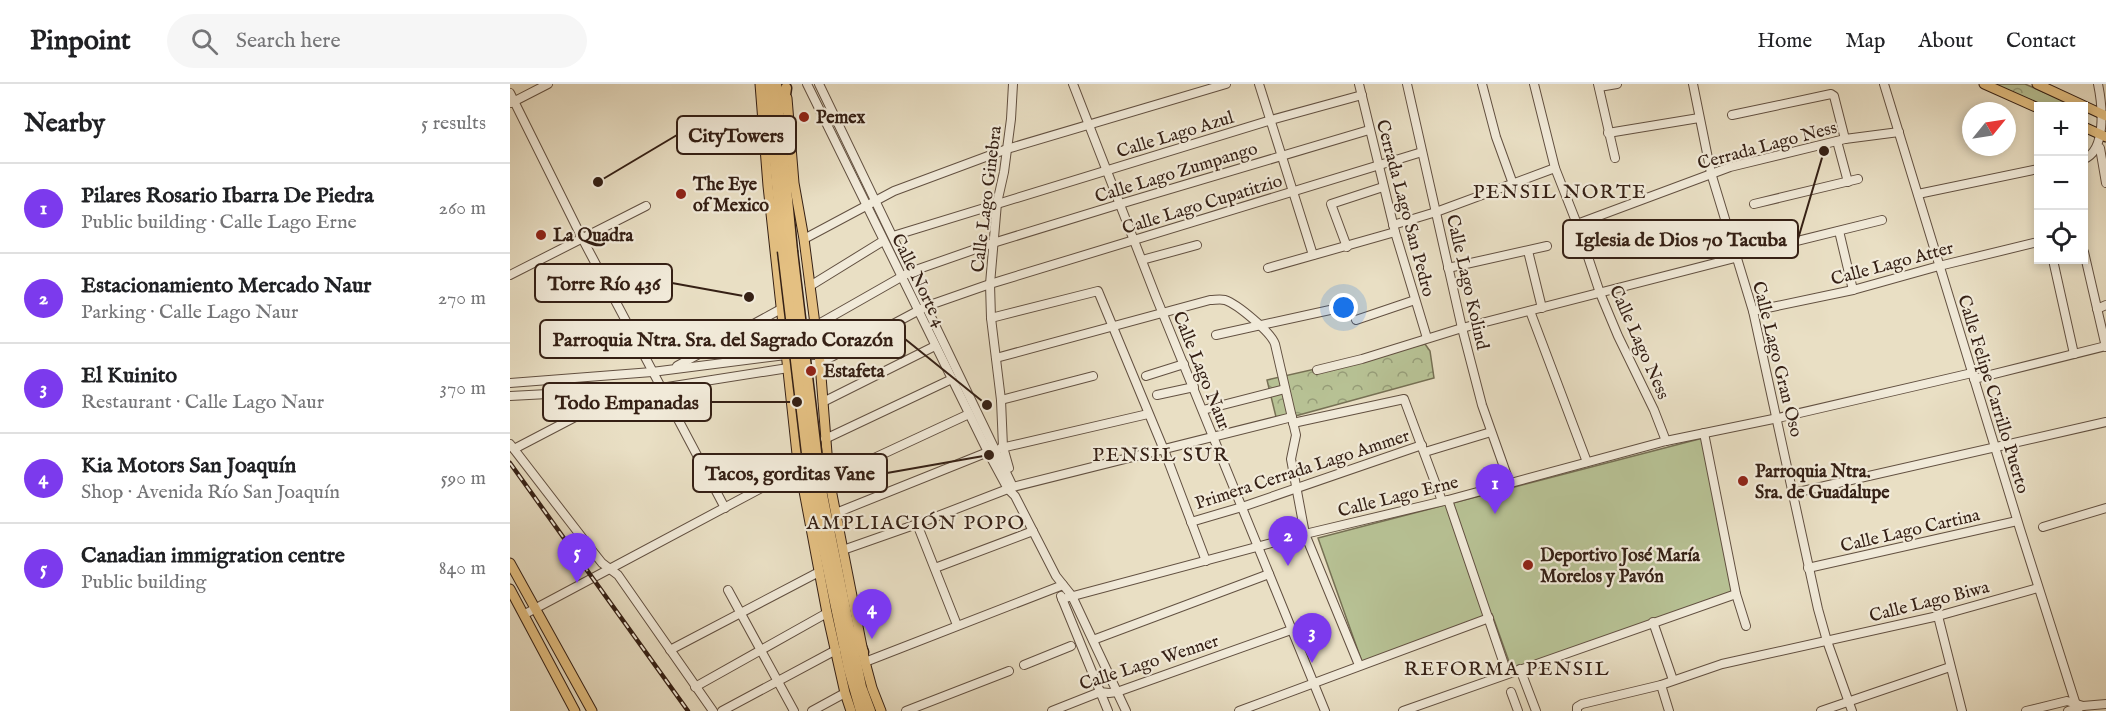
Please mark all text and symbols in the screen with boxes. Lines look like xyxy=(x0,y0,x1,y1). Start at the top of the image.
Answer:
search box xyxy=(167,14,587,68)
text: Pinpoint xyxy=(30,24,131,59)
icon: search xyxy=(188,25,221,58)
text: Search here xyxy=(236,27,341,55)
text: Home xyxy=(1757,28,1812,55)
text: Map xyxy=(1845,28,1885,55)
text: About xyxy=(1918,28,1973,55)
text: Contact xyxy=(2006,28,2076,55)
north arrow xyxy=(1962,102,2016,156)
map controls xyxy=(2034,102,2088,264)
button: + xyxy=(2034,102,2088,156)
text: Nearby xyxy=(24,107,105,140)
place label: Pemex xyxy=(816,107,866,130)
street label: Calle Lago Azul xyxy=(1114,107,1237,164)
marker: Pemex xyxy=(797,110,811,124)
text: 5 results xyxy=(421,111,486,136)
callout: CityTowers xyxy=(677,116,796,154)
street label: Cerrada Lago San Pedro xyxy=(1370,117,1439,300)
street label: Cerrada Lago Ness xyxy=(1695,117,1840,176)
text: CityTowers xyxy=(688,124,784,149)
street label: Calle Lago Ginebra xyxy=(967,124,1008,274)
street label: Calle Lago Zumpango xyxy=(1092,138,1261,209)
button: − xyxy=(2034,156,2088,210)
street label: Calle Lago Cupatitzio xyxy=(1120,170,1286,241)
place label: The Eye of Mexico xyxy=(692,174,769,218)
district label: PENSIL NORTE xyxy=(1473,180,1647,205)
text: Pilares Rosario Ibarra De Piedra xyxy=(81,182,374,210)
marker: The Eye of Mexico xyxy=(674,187,688,201)
text: 1 xyxy=(40,196,47,221)
text: 260 m xyxy=(439,196,486,221)
text: Public building · Calle Lago Erne xyxy=(81,210,357,235)
button: locate xyxy=(2034,210,2088,264)
street label: Calle Lago Kolind xyxy=(1440,212,1493,353)
callout: Iglesia de Dios 7o Tacuba xyxy=(1563,220,1798,258)
place label: La Quadra xyxy=(553,225,635,248)
marker: La Quadra xyxy=(534,228,548,242)
text: Iglesia de Dios 7o Tacuba xyxy=(1575,228,1787,253)
street label: Calle Norte 4 xyxy=(885,230,950,331)
street label: Calle Lago Atter xyxy=(1829,237,1957,292)
callout: Torre Río 436 xyxy=(535,264,672,302)
text: Estacionamiento Mercado Naur xyxy=(81,272,371,300)
text: Torre Río 436 xyxy=(547,272,662,297)
street label: Calle Lago Gran Oso xyxy=(1746,279,1807,440)
street label: Calle Lago Ness xyxy=(1603,282,1674,403)
text: 2 xyxy=(39,286,48,311)
text: 270 m xyxy=(438,286,486,311)
street label: Calle Felipe Carrillo Puerto xyxy=(1951,292,2034,497)
your location xyxy=(1329,293,1358,322)
text: Parking · Calle Lago Naur xyxy=(81,300,298,325)
street label: Calle Lago Naur xyxy=(1166,308,1235,433)
callout: Parroquia Ntra. Sra. del Sagrado Corazón xyxy=(540,320,905,358)
text: Parroquia Ntra. Sra. del Sagrado Corazón xyxy=(553,328,894,353)
place label: Estafeta xyxy=(823,361,886,384)
text: El Kuinito xyxy=(81,362,177,390)
marker: Estafeta xyxy=(804,364,818,378)
text: 3 xyxy=(40,376,47,401)
text: 370 m xyxy=(440,376,486,401)
callout: Todo Empanadas xyxy=(543,383,711,421)
text: Restaurant · Calle Lago Naur xyxy=(81,390,324,415)
text: Todo Empanadas xyxy=(554,391,699,416)
street label: Primera Cerrada Lago Ammer xyxy=(1192,425,1413,516)
district label: PENSIL SUR xyxy=(1092,443,1230,468)
text: Kia Motors San Joaquín xyxy=(81,452,296,480)
callout: Tacos, gorditas Vane xyxy=(693,454,887,492)
place label: Parroquia Ntra. Sra. de Guadalupe xyxy=(1755,461,1890,505)
text: Tacos, gorditas Vane xyxy=(704,462,876,487)
pin: 1 xyxy=(1476,464,1514,514)
text: 4 xyxy=(39,466,48,491)
text: 590 m xyxy=(440,466,486,491)
street label: Calle Lago Erne xyxy=(1336,471,1461,524)
marker: Parroquia Ntra. Sra. de Guadalupe xyxy=(1736,474,1750,488)
text: Shop · Avenida Río San Joaquín xyxy=(81,480,340,505)
street label: Calle Lago Cartina xyxy=(1839,504,1982,559)
district label: AMPLIACIÓN POPO xyxy=(805,511,1026,536)
pin: 2 xyxy=(1268,516,1308,566)
pin: 5 xyxy=(558,534,596,583)
text: Canadian immigration centre xyxy=(81,542,345,570)
place label: Deportivo José María Morelos y Pavón xyxy=(1540,545,1701,589)
text: 5 xyxy=(40,556,47,581)
text: 840 m xyxy=(439,556,486,581)
marker: Deportivo José María Morelos y Pavón xyxy=(1521,558,1535,572)
text: Public building xyxy=(81,570,206,595)
street label: Calle Lago Biwa xyxy=(1867,576,1992,628)
pin: 4 xyxy=(852,590,892,639)
pin: 3 xyxy=(1292,614,1332,663)
street label: Calle Lago Wenner xyxy=(1077,630,1222,697)
district label: REFORMA PENSIL xyxy=(1404,657,1610,682)

